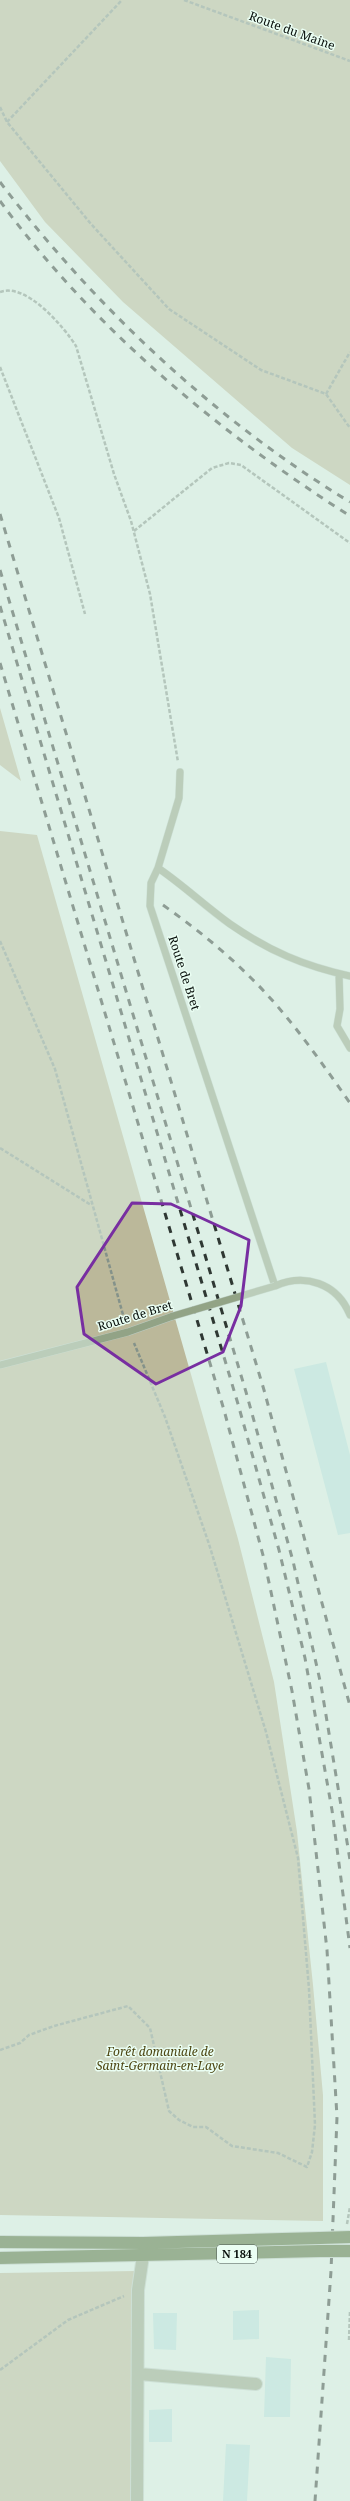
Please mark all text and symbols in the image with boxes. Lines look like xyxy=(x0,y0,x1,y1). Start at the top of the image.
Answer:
street label: Route du Maine xyxy=(247,7,338,54)
street label: Route de Bret xyxy=(164,933,204,1012)
street label: Route de Bret xyxy=(95,1296,174,1335)
park label: Forêt domaniale de Saint-Germain-en-Laye xyxy=(96,2043,224,2074)
road number: N 184 xyxy=(217,2245,257,2263)

